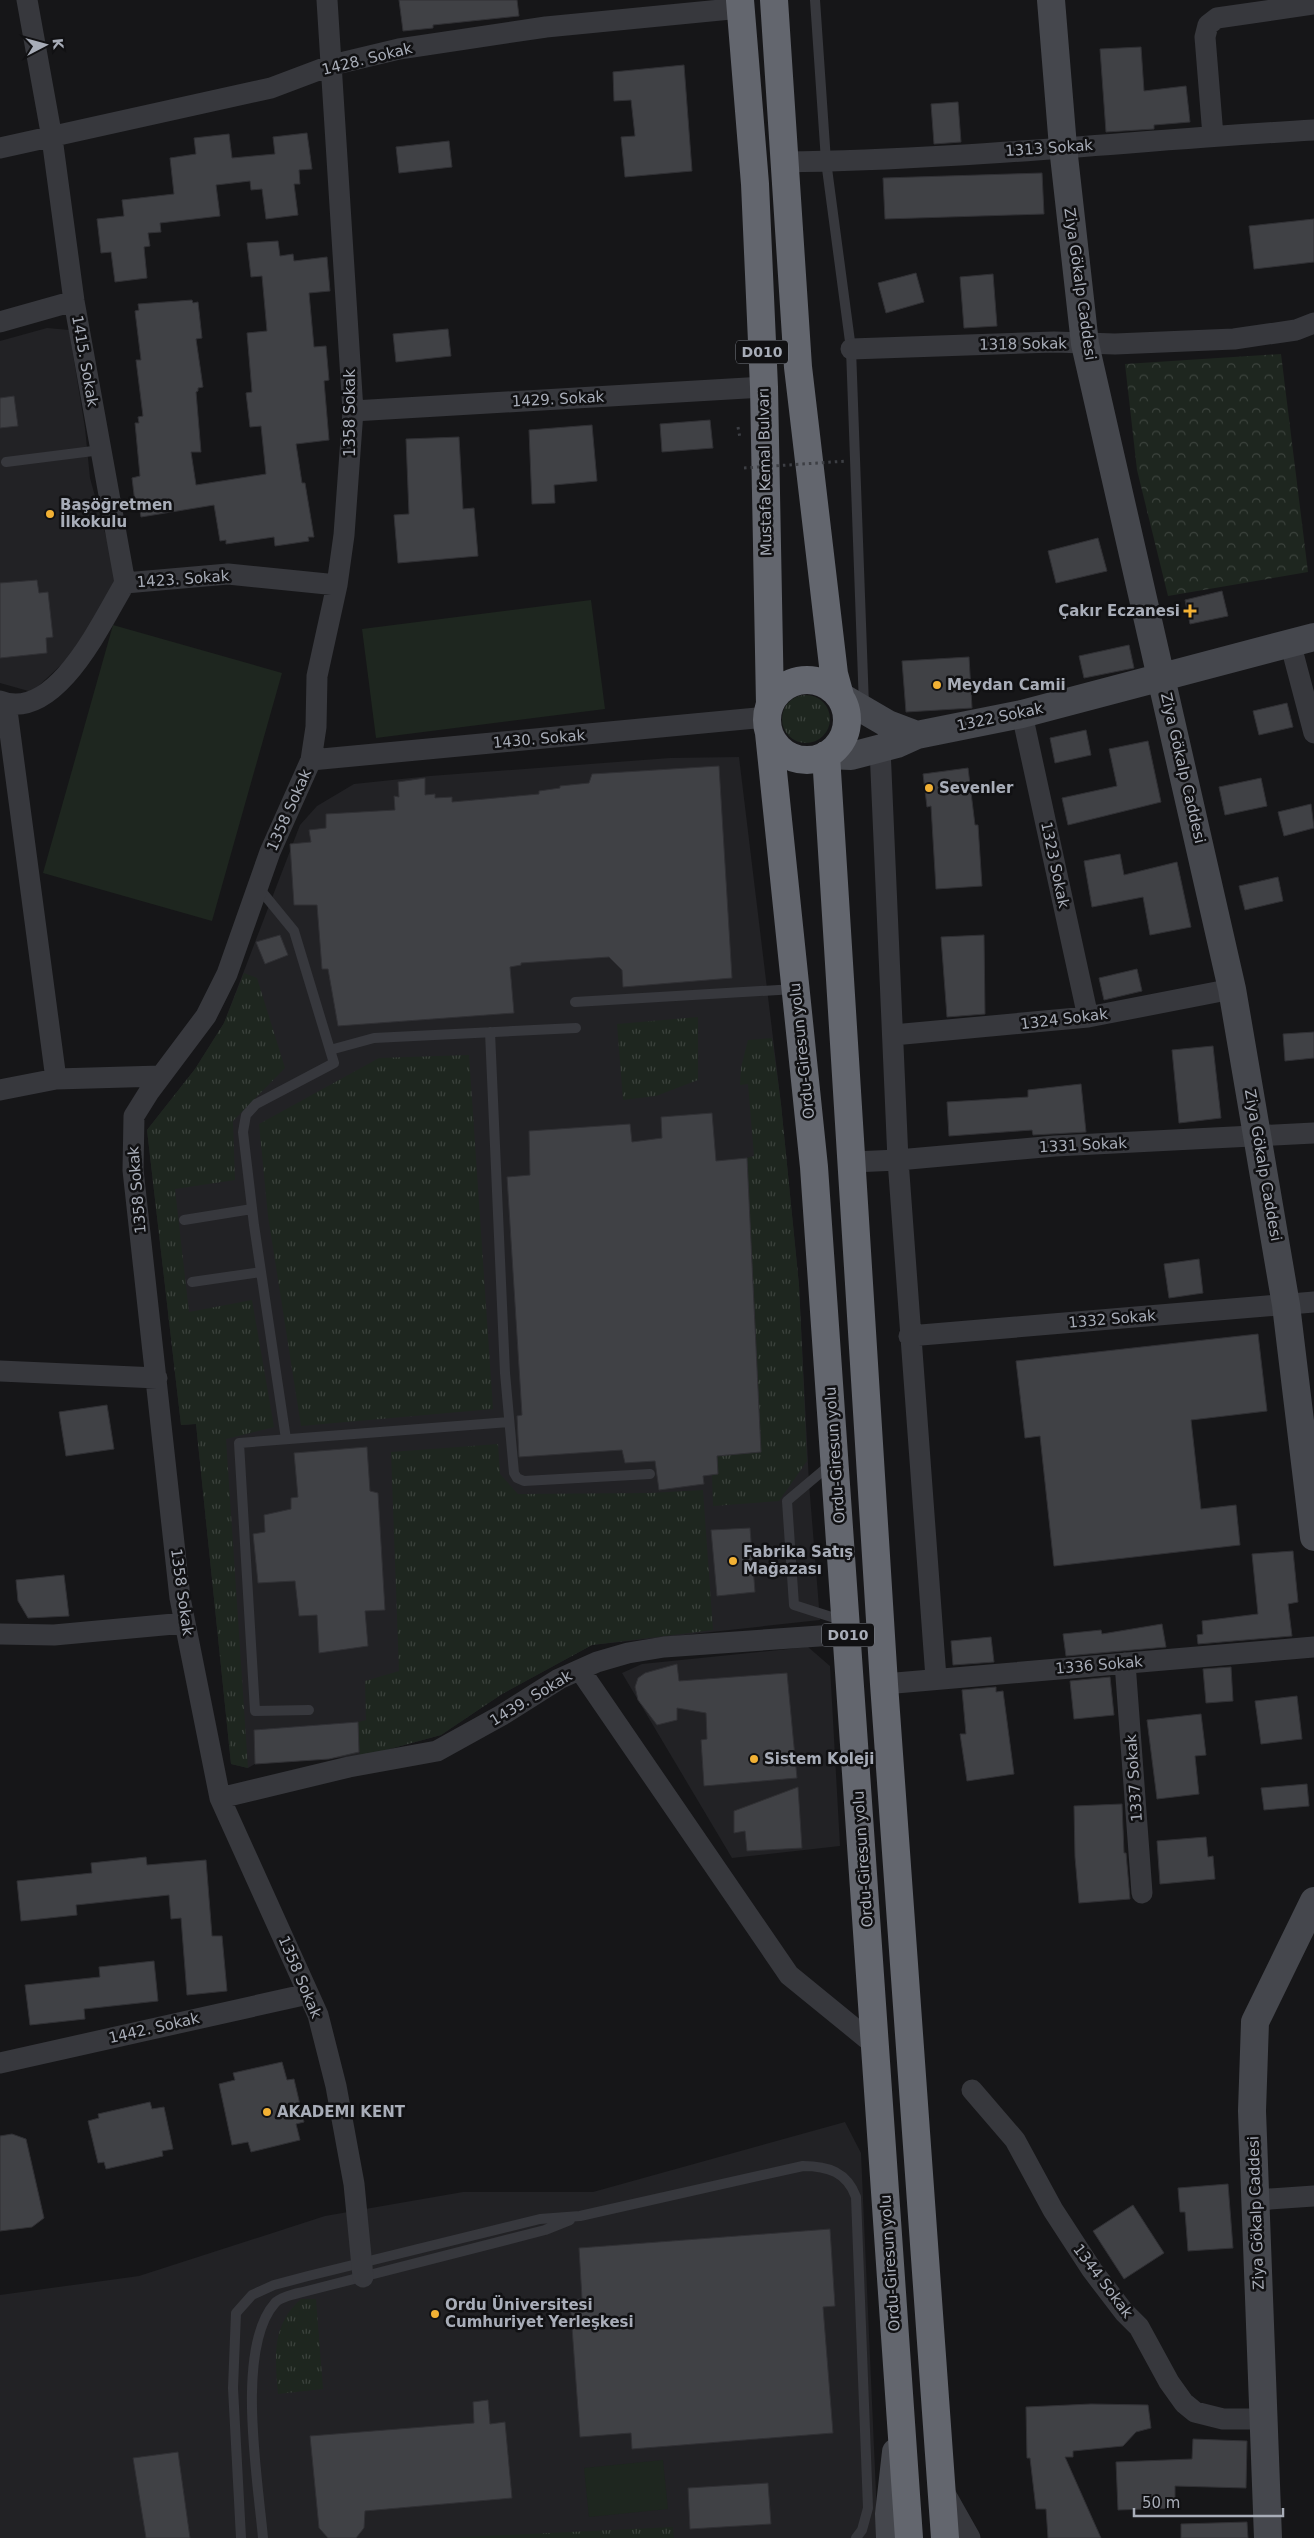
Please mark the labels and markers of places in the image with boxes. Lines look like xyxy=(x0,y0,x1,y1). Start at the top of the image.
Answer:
place label: Başöğretmen İlkokulu xyxy=(60,496,173,531)
marker: Başöğretmen İlkokulu xyxy=(44,508,56,520)
place label: Çakır Eczanesi xyxy=(1058,602,1180,620)
marker: Çakır Eczanesi xyxy=(1184,605,1196,617)
place label: Meydan Camii xyxy=(947,676,1066,694)
marker: Meydan Camii xyxy=(931,679,943,691)
place label: Sevenler xyxy=(939,779,1014,797)
marker: Sevenler xyxy=(923,782,935,794)
place label: Fabrika Satış Mağazası xyxy=(743,1543,853,1578)
marker: Fabrika Satış Mağazası xyxy=(727,1555,739,1567)
place label: Sistem Koleji xyxy=(764,1750,874,1768)
marker: Sistem Koleji xyxy=(748,1753,760,1765)
place label: AKADEMI KENT xyxy=(277,2103,406,2121)
marker: AKADEMI KENT xyxy=(261,2106,273,2118)
place label: Ordu Üniversitesi Cumhuriyet Yerleşkesi xyxy=(445,2295,634,2331)
marker: Ordu Üniversitesi Cumhuriyet Yerleşkesi xyxy=(429,2308,441,2320)

